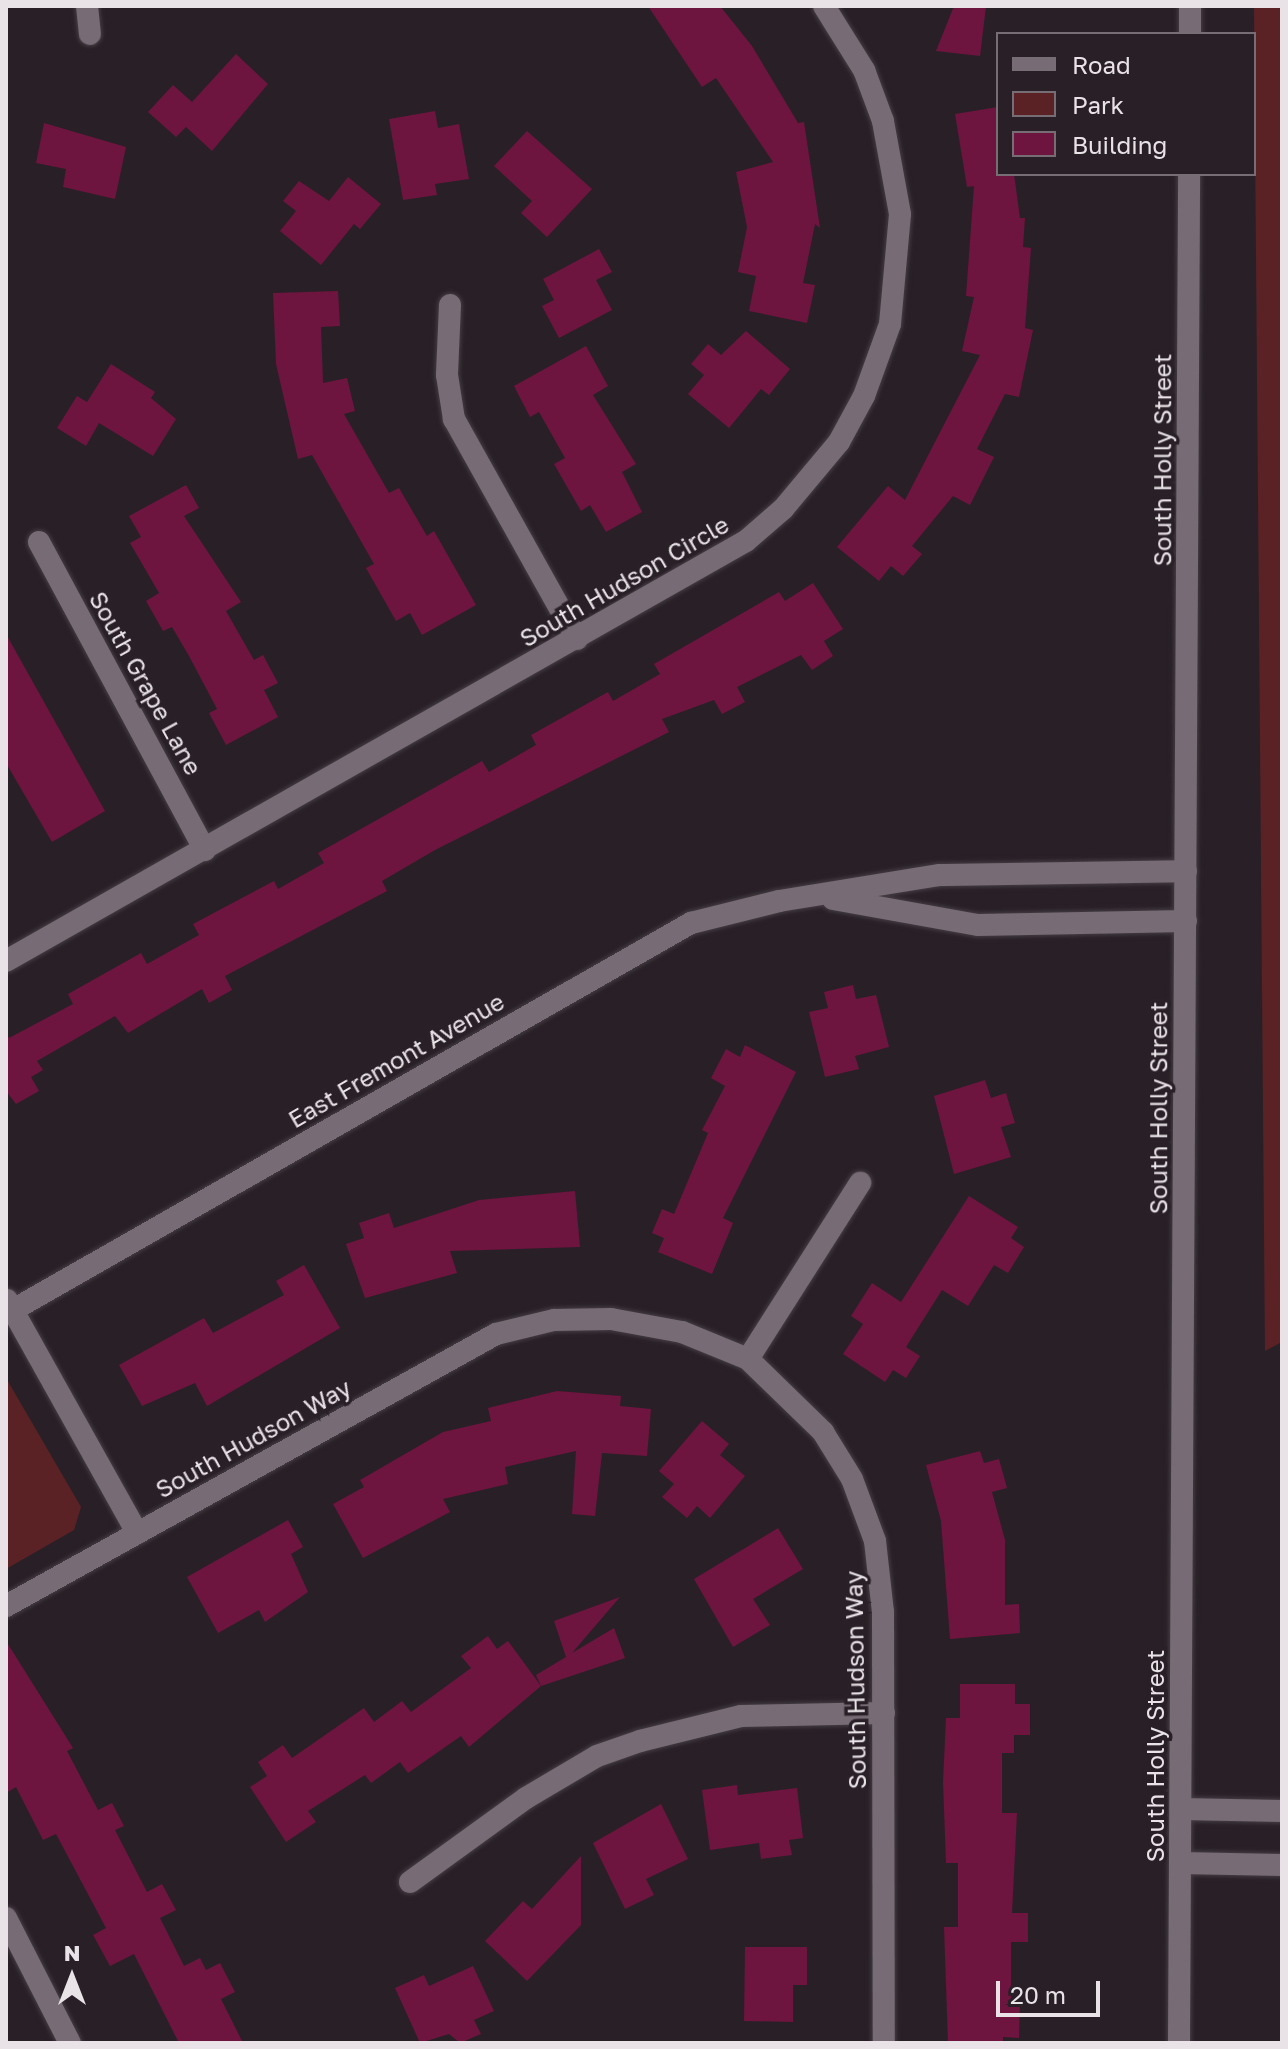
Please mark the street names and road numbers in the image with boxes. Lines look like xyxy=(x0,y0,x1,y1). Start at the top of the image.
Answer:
street label: South Holly Street xyxy=(1148,354,1176,566)
street label: South Hudson Circle xyxy=(514,509,734,653)
street label: South Grape Lane xyxy=(84,586,208,780)
street label: East Fremont Avenue xyxy=(283,987,509,1133)
street label: South Holly Street xyxy=(1144,1002,1172,1214)
street label: South Hudson Way xyxy=(150,1372,356,1504)
street label: South Hudson Way xyxy=(839,1570,871,1790)
street label: South Holly Street xyxy=(1141,1650,1169,1862)

